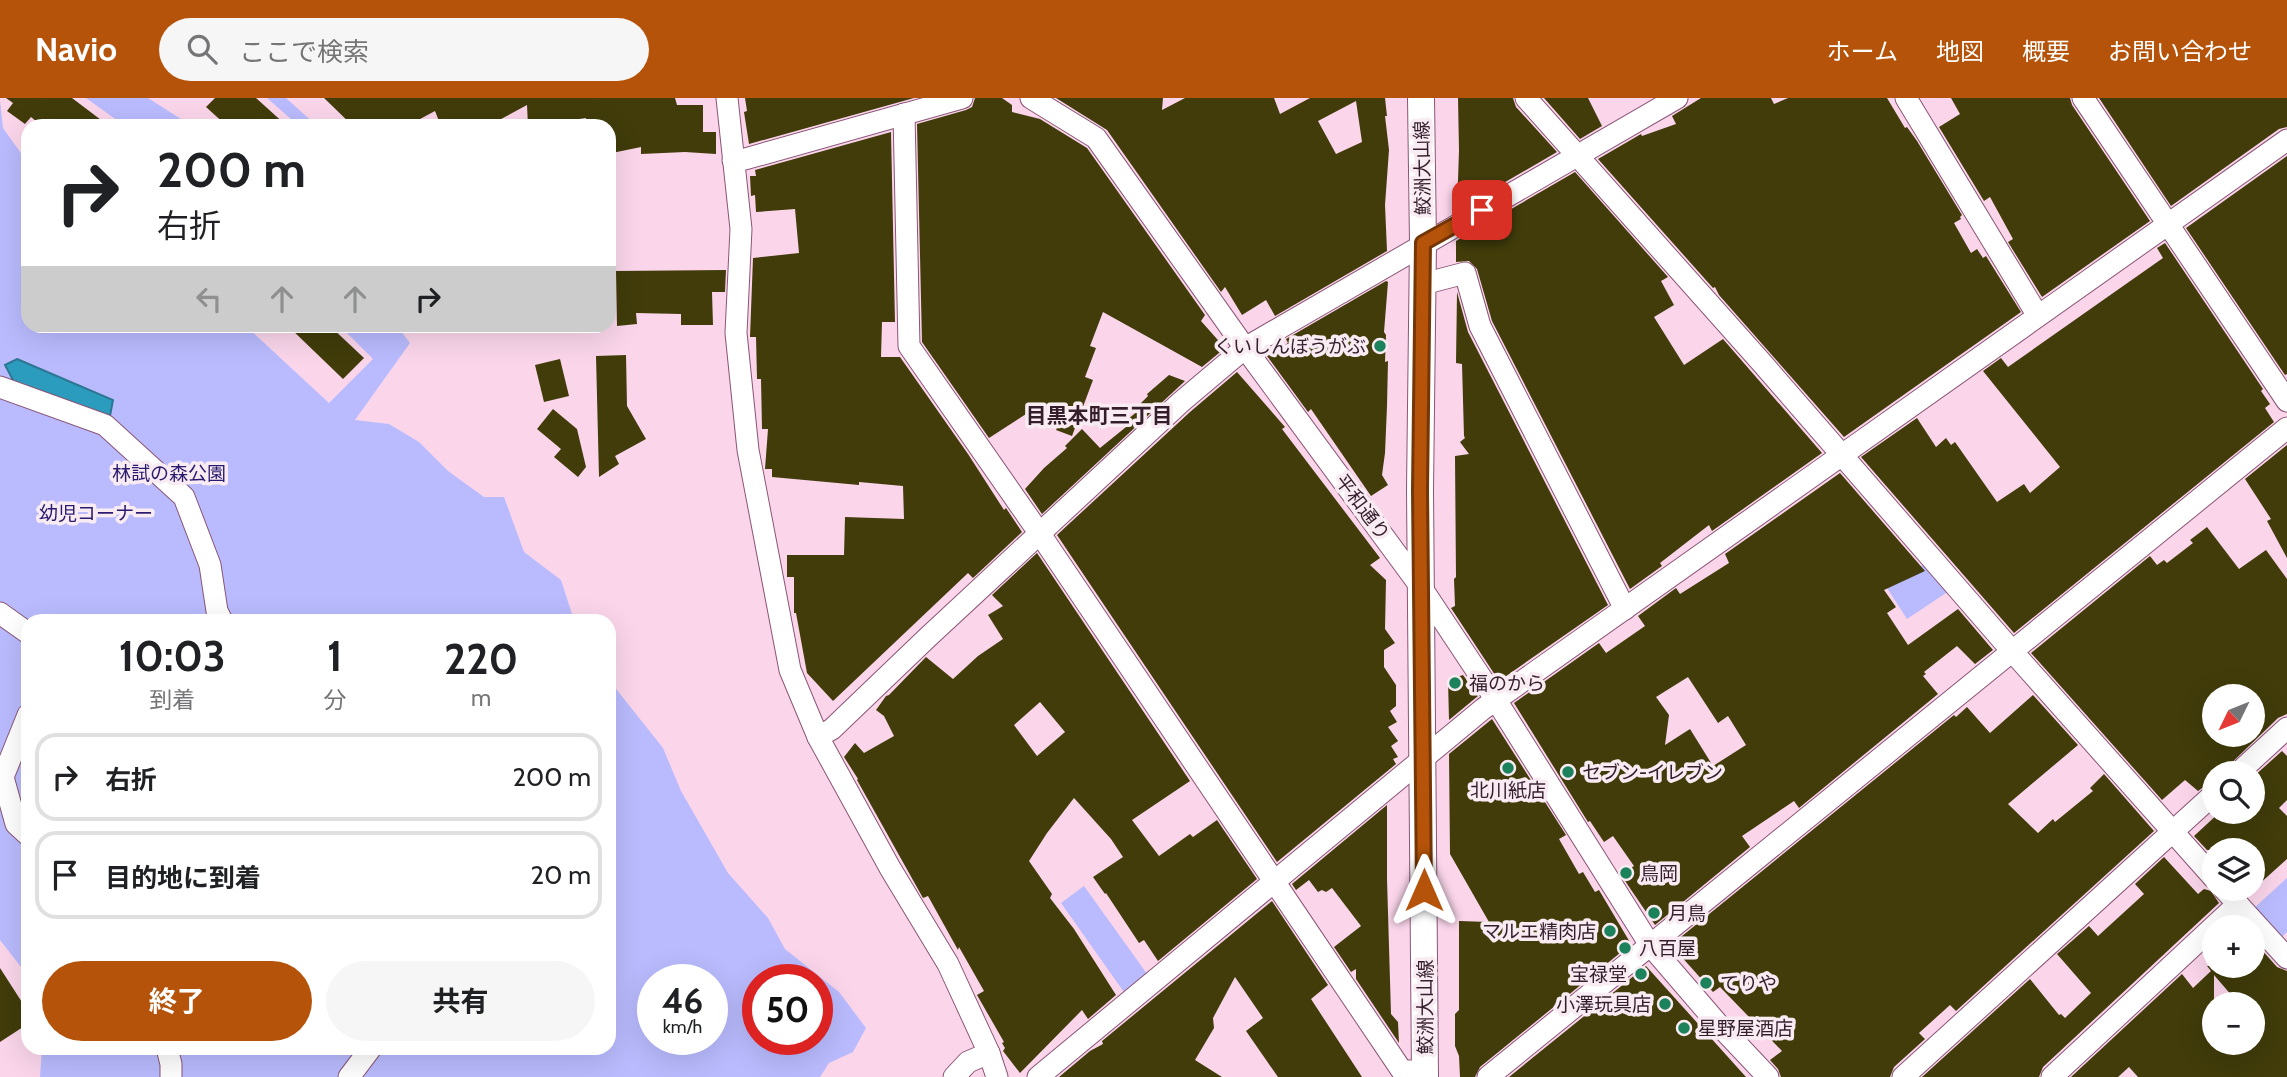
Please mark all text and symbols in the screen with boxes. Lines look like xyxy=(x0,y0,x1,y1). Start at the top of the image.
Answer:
search box xyxy=(159,18,649,81)
text: Navio xyxy=(35,29,117,69)
icon: search xyxy=(183,30,221,68)
text: ここで検索 xyxy=(239,36,369,68)
text: ホーム xyxy=(1827,37,1898,66)
text: 地図 xyxy=(1936,37,1984,66)
text: 概要 xyxy=(2022,37,2070,66)
text: お問い合わせ xyxy=(2108,37,2252,66)
street label: 鮫洲大山線 xyxy=(1410,120,1435,216)
text: 200 m xyxy=(157,140,306,199)
icon: right xyxy=(42,147,133,238)
pin xyxy=(1452,180,1512,240)
icon: arrive xyxy=(1463,191,1501,229)
text: 右折 xyxy=(157,206,221,245)
icon: left xyxy=(190,280,228,318)
icon: ahead xyxy=(263,280,301,318)
icon: ahead xyxy=(336,280,374,318)
icon: right xyxy=(409,280,447,318)
place label: くいしんぼうがぶ xyxy=(1214,335,1366,358)
marker: くいしんぼうがぶ xyxy=(1372,338,1388,354)
district label: 目黒本町三丁目 xyxy=(1026,403,1173,428)
park label: 林試の森公園 xyxy=(112,462,226,485)
street label: 平和通り xyxy=(1331,470,1395,545)
park label: 幼児コーナー xyxy=(39,502,153,525)
text: 10:03 xyxy=(119,630,226,682)
text: 1 xyxy=(327,630,343,682)
text: 220 xyxy=(444,633,518,685)
place label: 福のから xyxy=(1469,672,1545,695)
marker: 福のから xyxy=(1447,675,1463,691)
text: m xyxy=(471,684,491,712)
north arrow xyxy=(2202,684,2264,747)
map controls xyxy=(2202,684,2265,1055)
text: 到着 xyxy=(149,686,195,714)
text: 分 xyxy=(323,686,346,714)
icon: right xyxy=(46,758,84,796)
marker: 北川紙店 xyxy=(1500,760,1516,776)
text: 200 m xyxy=(512,761,591,793)
place label: セブン-イレブン xyxy=(1582,761,1723,784)
button: search xyxy=(2202,761,2265,824)
text: 右折 xyxy=(105,764,157,796)
marker: セブン-イレブン xyxy=(1560,764,1576,780)
place label: 北川紙店 xyxy=(1470,779,1546,802)
button: layers xyxy=(2202,838,2265,901)
position arrow xyxy=(1387,853,1461,927)
icon: arrive xyxy=(46,856,84,894)
text: 20 m xyxy=(531,859,591,891)
text: 目的地に到着 xyxy=(105,862,261,894)
place label: 鳥岡 xyxy=(1640,862,1678,885)
marker: 鳥岡 xyxy=(1618,865,1634,881)
place label: 月鳥 xyxy=(1668,902,1706,925)
marker: 月鳥 xyxy=(1646,905,1662,921)
button: + xyxy=(2202,915,2265,978)
place label: マルエ精肉店 xyxy=(1482,920,1596,943)
marker: マルエ精肉店 xyxy=(1602,923,1618,939)
place label: 八百屋 xyxy=(1639,937,1696,960)
marker: 八百屋 xyxy=(1617,940,1633,956)
street label: 鮫洲大山線 xyxy=(1414,959,1437,1055)
button: 終了 xyxy=(42,961,312,1041)
button: 共有 xyxy=(326,961,595,1041)
place label: 宝禄堂 xyxy=(1570,963,1627,986)
speed limit sign: 50 xyxy=(742,964,833,1055)
marker: 宝禄堂 xyxy=(1633,966,1649,982)
place label: てりや xyxy=(1720,972,1777,995)
marker: てりや xyxy=(1698,975,1714,991)
text: 46 xyxy=(662,979,703,1022)
button: − xyxy=(2202,992,2265,1055)
place label: 小澤玩具店 xyxy=(1556,993,1651,1016)
marker: 小澤玩具店 xyxy=(1657,996,1673,1012)
text: km/h xyxy=(663,1016,702,1038)
place label: 星野屋酒店 xyxy=(1698,1017,1793,1040)
marker: 星野屋酒店 xyxy=(1676,1020,1692,1036)

